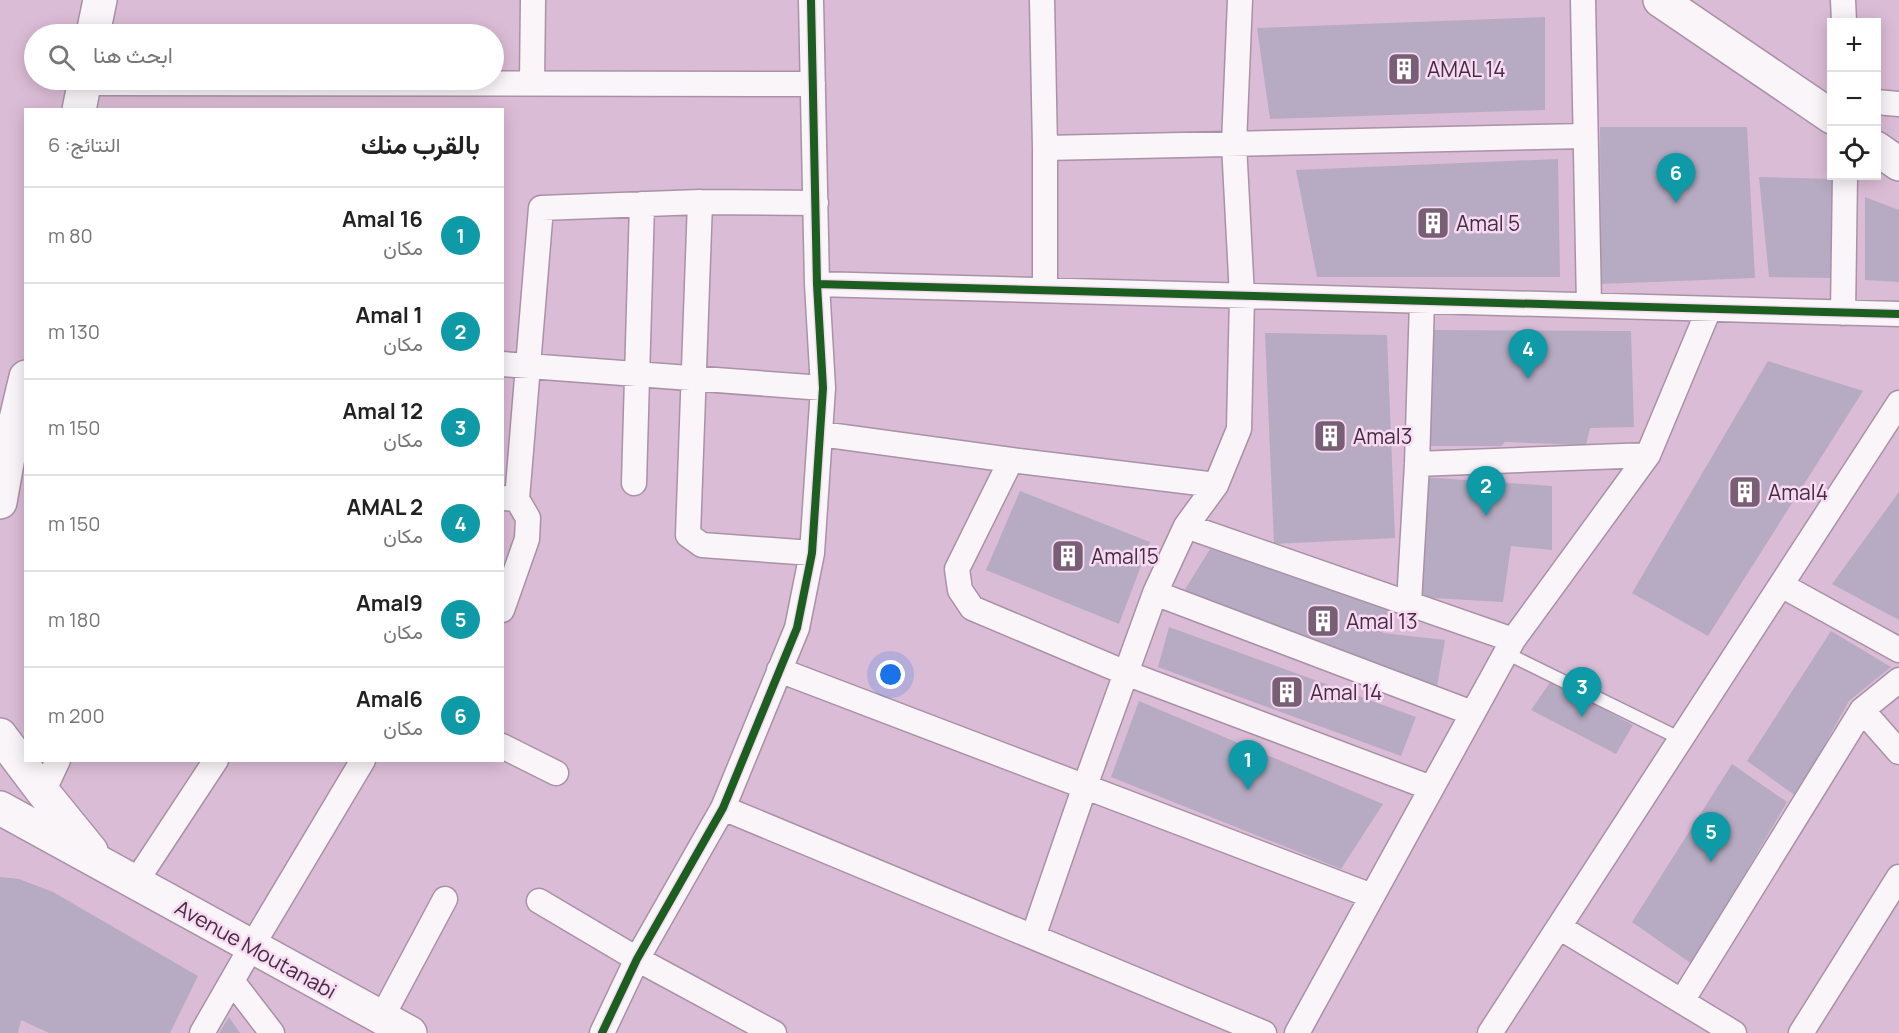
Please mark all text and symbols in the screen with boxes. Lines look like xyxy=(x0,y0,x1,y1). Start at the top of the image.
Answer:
map controls xyxy=(1827,18,1881,180)
button: + xyxy=(1827,18,1881,72)
search box xyxy=(24,24,504,90)
text: ابحث هنا xyxy=(93,40,173,70)
icon: search xyxy=(45,41,78,74)
building icon: AMAL 14 xyxy=(1386,51,1422,87)
place label: AMAL 14 xyxy=(1427,55,1506,83)
button: − xyxy=(1827,72,1881,126)
text: بالقرب منك xyxy=(361,126,480,162)
button: locate xyxy=(1827,126,1881,180)
text: النتائج: 6 xyxy=(48,131,120,158)
pin: 6 xyxy=(1656,154,1696,203)
text: Amal 16 xyxy=(342,204,423,234)
building icon: Amal 5 xyxy=(1415,205,1451,241)
place label: Amal 5 xyxy=(1456,209,1520,237)
text: 80 m xyxy=(48,222,93,249)
text: 1 xyxy=(456,222,465,249)
text: مكان xyxy=(383,234,423,261)
text: Amal 1 xyxy=(356,300,423,330)
text: 130 m xyxy=(48,318,100,345)
text: 2 xyxy=(455,318,466,345)
text: مكان xyxy=(383,330,423,357)
pin: 4 xyxy=(1508,330,1547,379)
text: Amal 12 xyxy=(342,396,423,426)
text: 150 m xyxy=(48,414,101,441)
text: 3 xyxy=(455,414,466,441)
building icon: Amal3 xyxy=(1312,418,1348,454)
place label: Amal3 xyxy=(1353,422,1412,450)
text: مكان xyxy=(383,426,423,453)
pin: 2 xyxy=(1466,466,1506,516)
building icon: Amal4 xyxy=(1727,474,1763,510)
place label: Amal4 xyxy=(1768,478,1828,506)
text: AMAL 2 xyxy=(347,492,423,522)
text: 150 m xyxy=(48,510,101,537)
text: 4 xyxy=(454,510,467,537)
text: مكان xyxy=(383,522,423,549)
building icon: Amal15 xyxy=(1050,538,1086,574)
place label: Amal15 xyxy=(1091,542,1159,570)
text: Amal9 xyxy=(356,588,423,618)
building icon: Amal 13 xyxy=(1305,603,1341,639)
text: 180 m xyxy=(48,606,101,633)
text: 5 xyxy=(455,606,466,633)
place label: Amal 13 xyxy=(1346,607,1418,635)
text: مكان xyxy=(383,618,423,645)
your location xyxy=(876,660,905,689)
pin: 3 xyxy=(1562,668,1602,717)
building icon: Amal 14 xyxy=(1269,674,1305,710)
place label: Amal 14 xyxy=(1310,678,1382,706)
text: Amal6 xyxy=(356,684,423,714)
text: 200 m xyxy=(48,702,105,729)
text: 6 xyxy=(454,702,467,729)
text: مكان xyxy=(383,714,423,741)
pin: 1 xyxy=(1228,740,1268,790)
pin: 5 xyxy=(1692,812,1730,862)
street label: Avenue Moutanabi xyxy=(170,893,342,1005)

